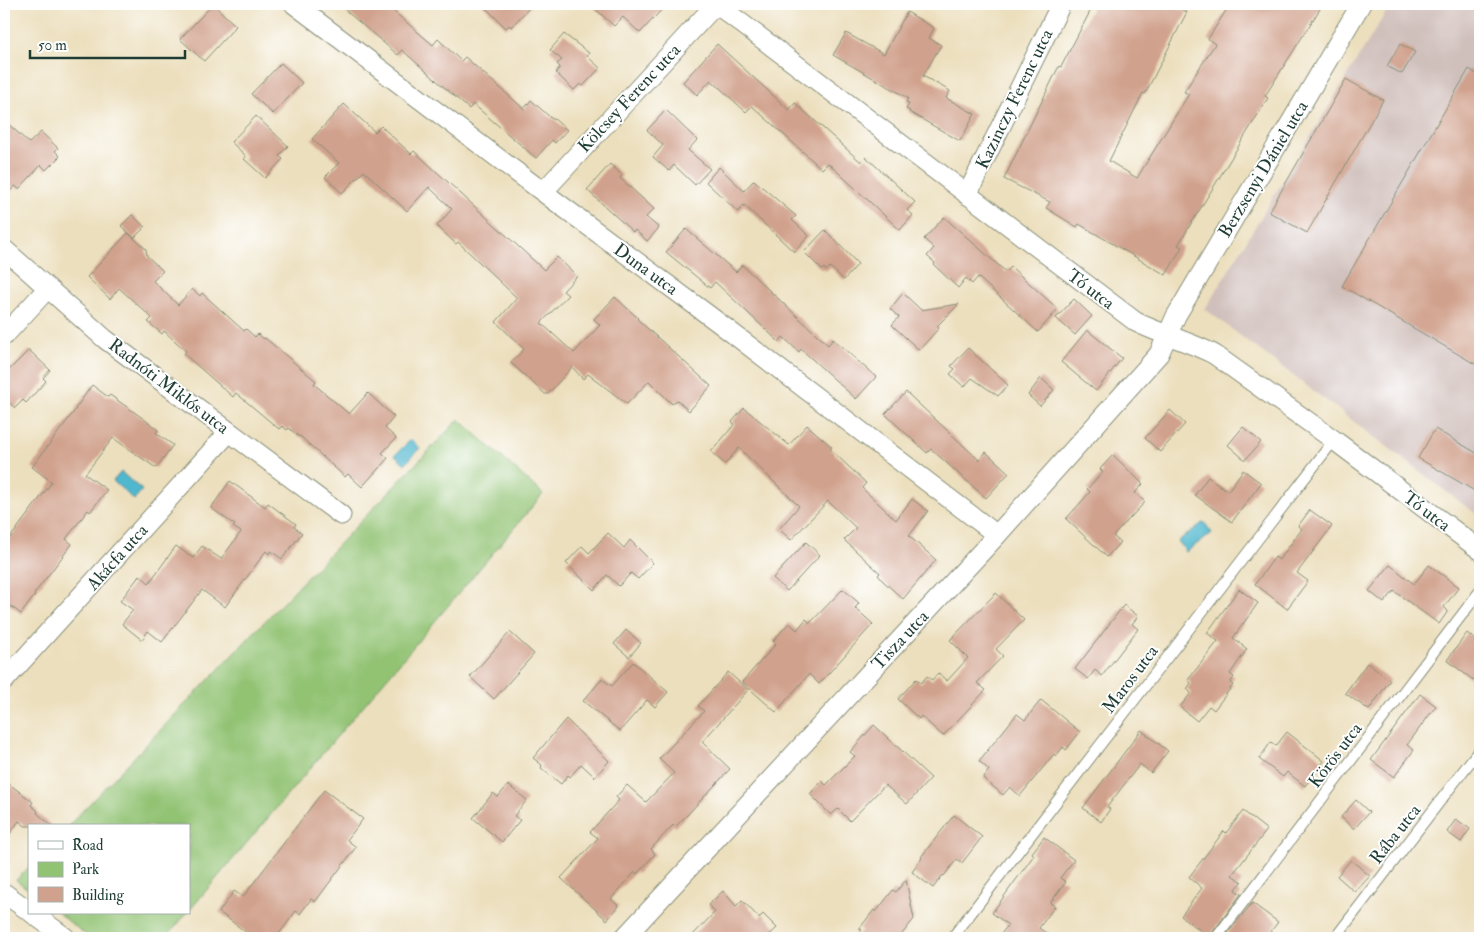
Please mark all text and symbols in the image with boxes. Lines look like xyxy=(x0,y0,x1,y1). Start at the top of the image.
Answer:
street label: Kazinczy Ferenc utca xyxy=(971,25,1059,173)
scale bar xyxy=(30,28,185,60)
text: 50 m xyxy=(38,36,67,55)
street label: Kölcsey Ferenc utca xyxy=(573,39,686,158)
street label: Berzsenyi Dániel utca xyxy=(1213,96,1314,242)
street label: Duna utca xyxy=(609,238,683,301)
street label: Tó utca xyxy=(1062,264,1120,315)
street label: Radnóti Miklós utca xyxy=(104,334,234,440)
street label: Tó utca xyxy=(1398,486,1456,537)
street label: Akácfa utca xyxy=(81,519,154,596)
street label: Tisza utca xyxy=(867,605,934,675)
street label: Maros utca xyxy=(1097,640,1164,718)
street label: Körös utca xyxy=(1303,718,1368,793)
street label: Rába utca xyxy=(1365,799,1426,869)
legend xyxy=(28,824,190,914)
text: Road xyxy=(72,836,104,855)
text: Park xyxy=(72,860,99,879)
text: Building xyxy=(72,886,124,905)

